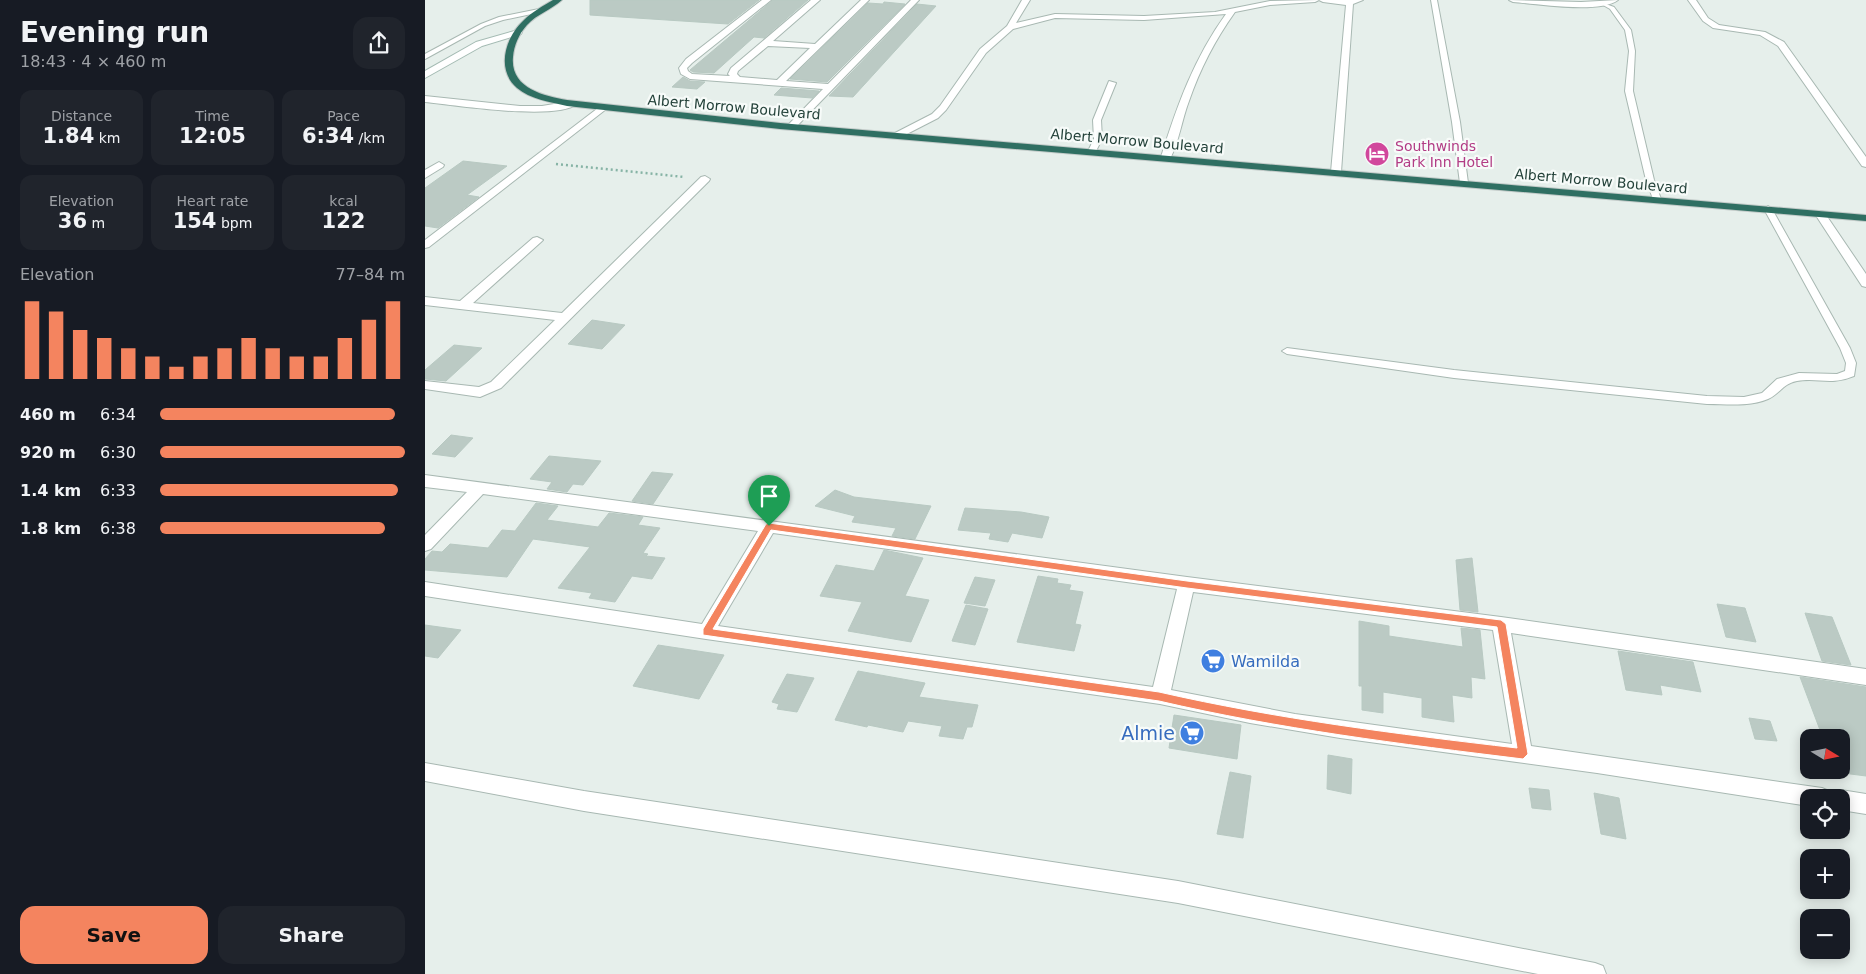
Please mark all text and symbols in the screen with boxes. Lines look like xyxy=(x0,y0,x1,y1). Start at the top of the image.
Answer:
text: Evening run xyxy=(20,16,209,49)
button: share xyxy=(353,17,405,69)
text: 18:43 · 4 × 460 m xyxy=(20,52,166,71)
street label: Albert Morrow Boulevard xyxy=(647,91,821,123)
text: Distance xyxy=(51,108,112,124)
text: Time xyxy=(195,108,230,124)
text: Pace xyxy=(327,108,360,124)
text: 1.84 xyxy=(42,124,94,148)
text: 12:05 xyxy=(179,124,246,148)
text: 6:34 xyxy=(302,124,354,148)
street label: Albert Morrow Boulevard xyxy=(1050,125,1224,157)
text: km xyxy=(94,130,121,146)
text: /km xyxy=(354,130,385,146)
place label: Southwinds Park Inn Hotel xyxy=(1395,138,1493,170)
hotel icon: Southwinds Park Inn Hotel xyxy=(1364,141,1390,167)
street label: Albert Morrow Boulevard xyxy=(1514,165,1688,197)
text: Elevation xyxy=(49,193,114,209)
text: Heart rate xyxy=(177,193,248,209)
text: kcal xyxy=(329,193,358,209)
text: 36 xyxy=(58,209,87,233)
text: 154 xyxy=(173,209,216,233)
text: 122 xyxy=(322,209,365,233)
text: m xyxy=(87,215,105,231)
text: bpm xyxy=(216,215,252,231)
text: Elevation xyxy=(20,265,94,284)
text: 77–84 m xyxy=(336,265,405,284)
text: 460 m xyxy=(20,405,76,424)
text: 6:34 xyxy=(100,405,136,424)
text: 920 m xyxy=(20,443,76,462)
text: 6:30 xyxy=(100,443,136,462)
pin xyxy=(748,475,790,526)
text: 1.4 km xyxy=(20,481,81,500)
text: 6:33 xyxy=(100,481,136,500)
icon: arrive xyxy=(755,482,783,510)
text: 1.8 km xyxy=(20,519,81,538)
text: 6:38 xyxy=(100,519,136,538)
supermarket icon: Wamilda xyxy=(1200,648,1226,674)
place label: Wamilda xyxy=(1231,652,1300,671)
supermarket icon: Almie xyxy=(1179,720,1205,746)
place label: Almie xyxy=(1121,722,1175,744)
north arrow xyxy=(1800,729,1850,779)
map controls xyxy=(1800,729,1850,959)
button: locate xyxy=(1800,789,1850,839)
button: + xyxy=(1800,849,1850,899)
button: Save xyxy=(20,906,208,964)
button: Share xyxy=(218,906,405,964)
button: − xyxy=(1800,909,1850,959)

